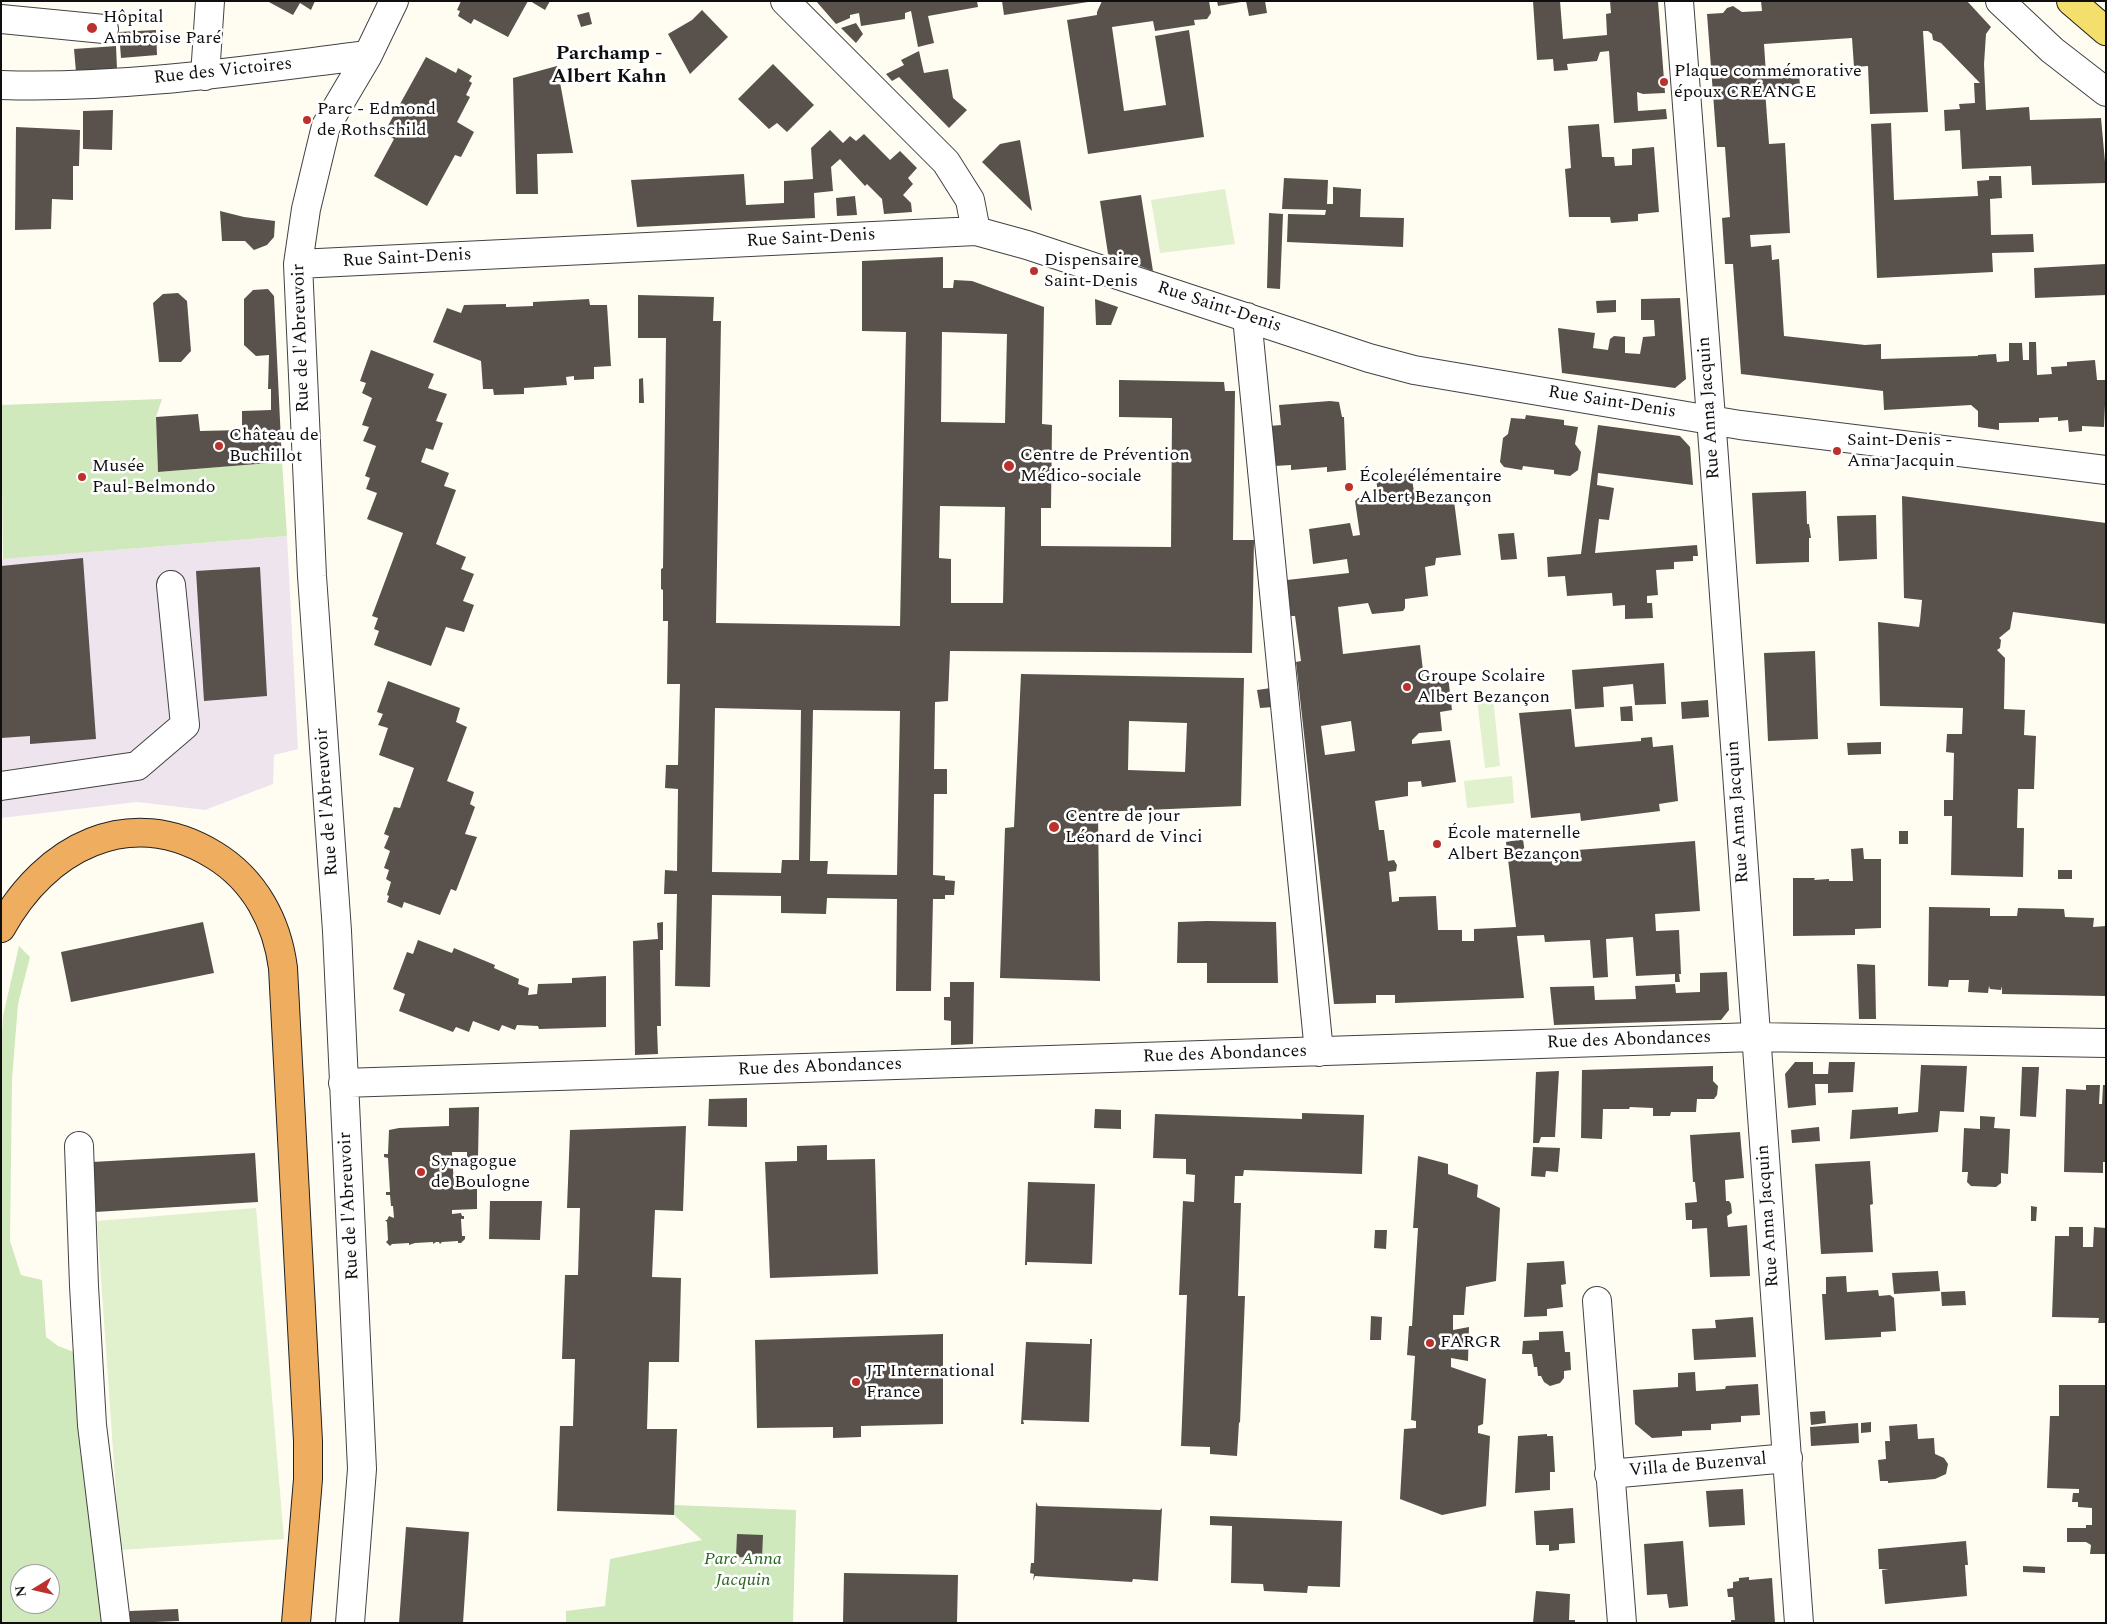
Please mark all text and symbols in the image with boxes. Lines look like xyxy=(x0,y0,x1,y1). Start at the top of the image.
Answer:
place label: Hôpital Ambroise Paré xyxy=(103,7,221,50)
marker: Hôpital Ambroise Paré xyxy=(85,21,99,35)
district label: Parchamp - Albert Kahn xyxy=(551,43,667,90)
street label: Rue des Victoires xyxy=(153,54,293,90)
place label: Plaque commémorative époux CRÉANGE xyxy=(1674,61,1862,104)
marker: Plaque commémorative époux CRÉANGE xyxy=(1658,76,1670,88)
place label: Parc - Edmond de Rothschild xyxy=(317,99,436,142)
marker: Parc - Edmond de Rothschild xyxy=(301,114,313,126)
street label: Rue Saint-Denis xyxy=(746,225,876,253)
street label: Rue Saint-Denis xyxy=(342,245,472,273)
place label: Dispensaire Saint-Denis xyxy=(1044,250,1139,292)
street label: Rue de l'Abreuvoir xyxy=(289,263,315,413)
marker: Dispensaire Saint-Denis xyxy=(1028,265,1040,277)
street label: Rue Saint-Denis xyxy=(1154,278,1284,338)
street label: Rue Anna Jacquin xyxy=(1694,336,1726,480)
street label: Rue Saint-Denis xyxy=(1546,382,1678,424)
place label: Château de Buchillot xyxy=(229,425,319,468)
place label: Saint-Denis - Anna Jacquin xyxy=(1847,430,1955,472)
marker: Château de Buchillot xyxy=(213,440,225,452)
place label: Centre de Prévention Médico-sociale xyxy=(1020,445,1190,488)
marker: Saint-Denis - Anna Jacquin xyxy=(1831,445,1843,457)
place label: Musée Paul-Belmondo xyxy=(92,456,216,498)
marker: Centre de Prévention Médico-sociale xyxy=(1002,459,1016,473)
place label: École élémentaire Albert Bezançon xyxy=(1359,466,1502,508)
marker: Musée Paul-Belmondo xyxy=(76,471,88,483)
marker: École élémentaire Albert Bezançon xyxy=(1343,481,1355,493)
place label: Groupe Scolaire Albert Bezançon xyxy=(1417,666,1550,709)
marker: Groupe Scolaire Albert Bezançon xyxy=(1401,681,1413,693)
street label: Rue de l'Abreuvoir xyxy=(312,727,344,877)
street label: Rue Anna Jacquin xyxy=(1723,740,1755,884)
place label: Centre de jour Léonard de Vinci xyxy=(1065,806,1203,849)
marker: Centre de jour Léonard de Vinci xyxy=(1047,820,1061,834)
place label: École maternelle Albert Bezançon xyxy=(1447,823,1580,866)
marker: École maternelle Albert Bezançon xyxy=(1431,838,1443,850)
street label: Rue des Abondances xyxy=(1547,1027,1711,1055)
street label: Rue des Abondances xyxy=(1143,1041,1307,1069)
street label: Rue des Abondances xyxy=(738,1054,902,1082)
street label: Rue de l'Abreuvoir xyxy=(335,1131,365,1281)
street label: Rue Anna Jacquin xyxy=(1753,1144,1785,1288)
place label: Synagogue de Boulogne xyxy=(431,1151,530,1194)
marker: Synagogue de Boulogne xyxy=(415,1166,427,1178)
place label: FARGR xyxy=(1440,1332,1501,1354)
marker: FARGR xyxy=(1424,1337,1436,1349)
place label: JT International France xyxy=(866,1361,995,1404)
marker: JT International France xyxy=(850,1376,862,1388)
street label: Villa de Buzenval xyxy=(1628,1449,1768,1483)
park label: Parc Anna Jacquin xyxy=(704,1549,782,1592)
north arrow xyxy=(10,1564,60,1614)
text: N xyxy=(9,1584,32,1599)

